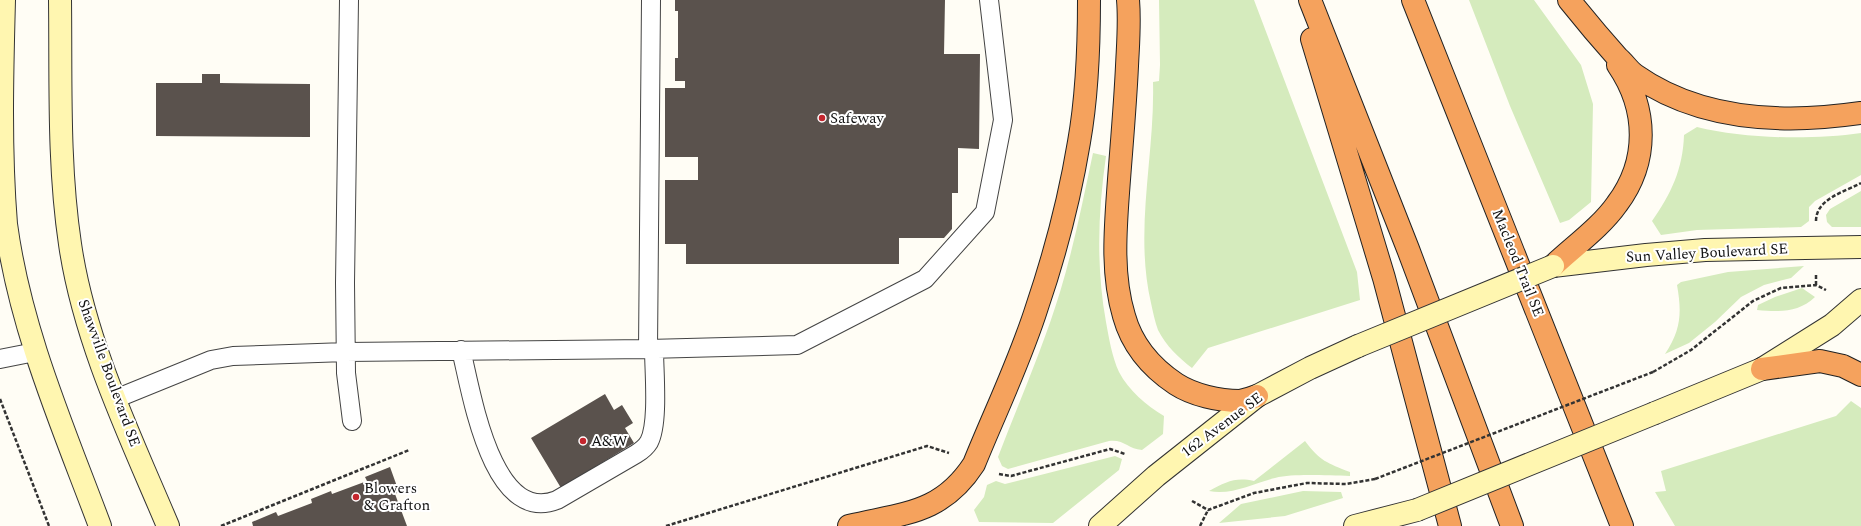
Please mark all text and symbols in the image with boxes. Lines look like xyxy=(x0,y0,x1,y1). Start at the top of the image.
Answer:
place label: Safeway xyxy=(830,107,884,130)
marker: Safeway xyxy=(817,113,827,123)
street label: Macleod Trail SE xyxy=(1486,206,1550,320)
street label: Sun Valley Boulevard SE xyxy=(1625,237,1789,269)
street label: Shawville Boulevard SE xyxy=(72,296,146,450)
street label: 162 Avenue SE xyxy=(1176,387,1268,463)
place label: A&W xyxy=(591,430,628,453)
marker: A&W xyxy=(578,436,588,446)
place label: Blowers & Grafton xyxy=(364,477,431,517)
marker: Blowers & Grafton xyxy=(351,492,361,502)

